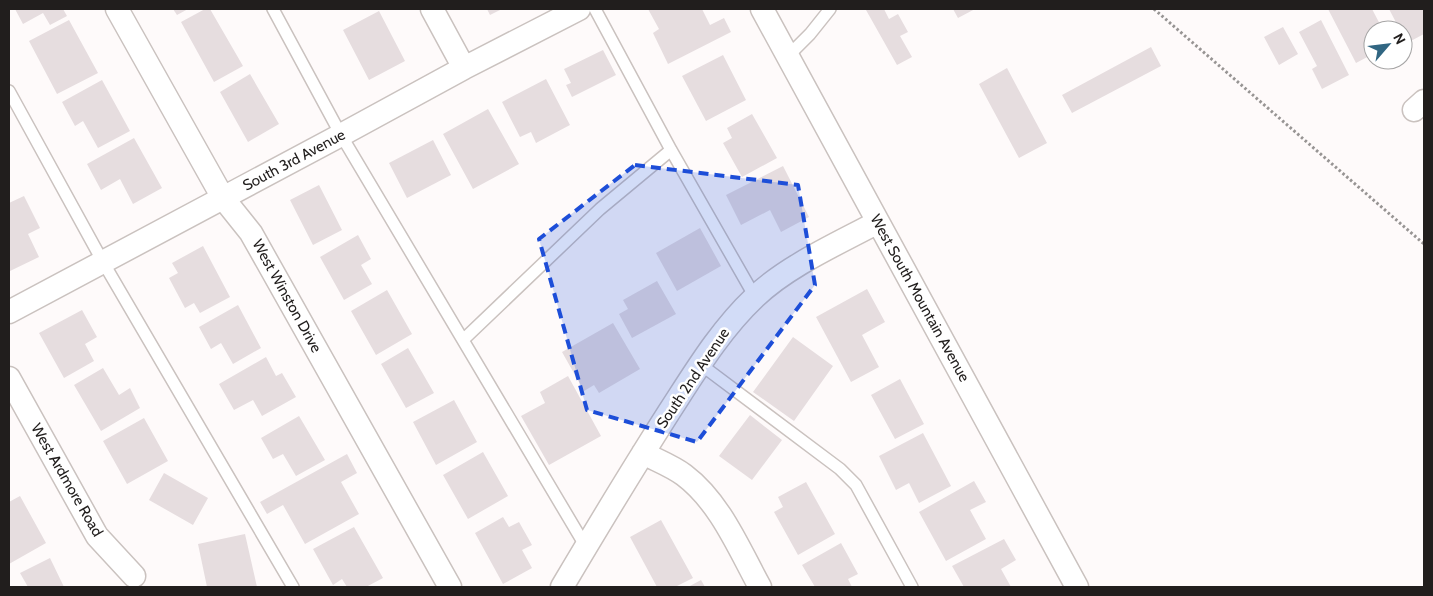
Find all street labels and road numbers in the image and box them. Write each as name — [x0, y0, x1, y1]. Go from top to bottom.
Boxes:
street label: South 3rd Avenue — [240, 125, 349, 195]
street label: West South Mountain Avenue — [866, 211, 974, 385]
street label: West Winston Drive — [248, 236, 326, 356]
street label: South 2nd Avenue — [653, 324, 733, 432]
street label: West Ardmore Road — [27, 420, 107, 540]

